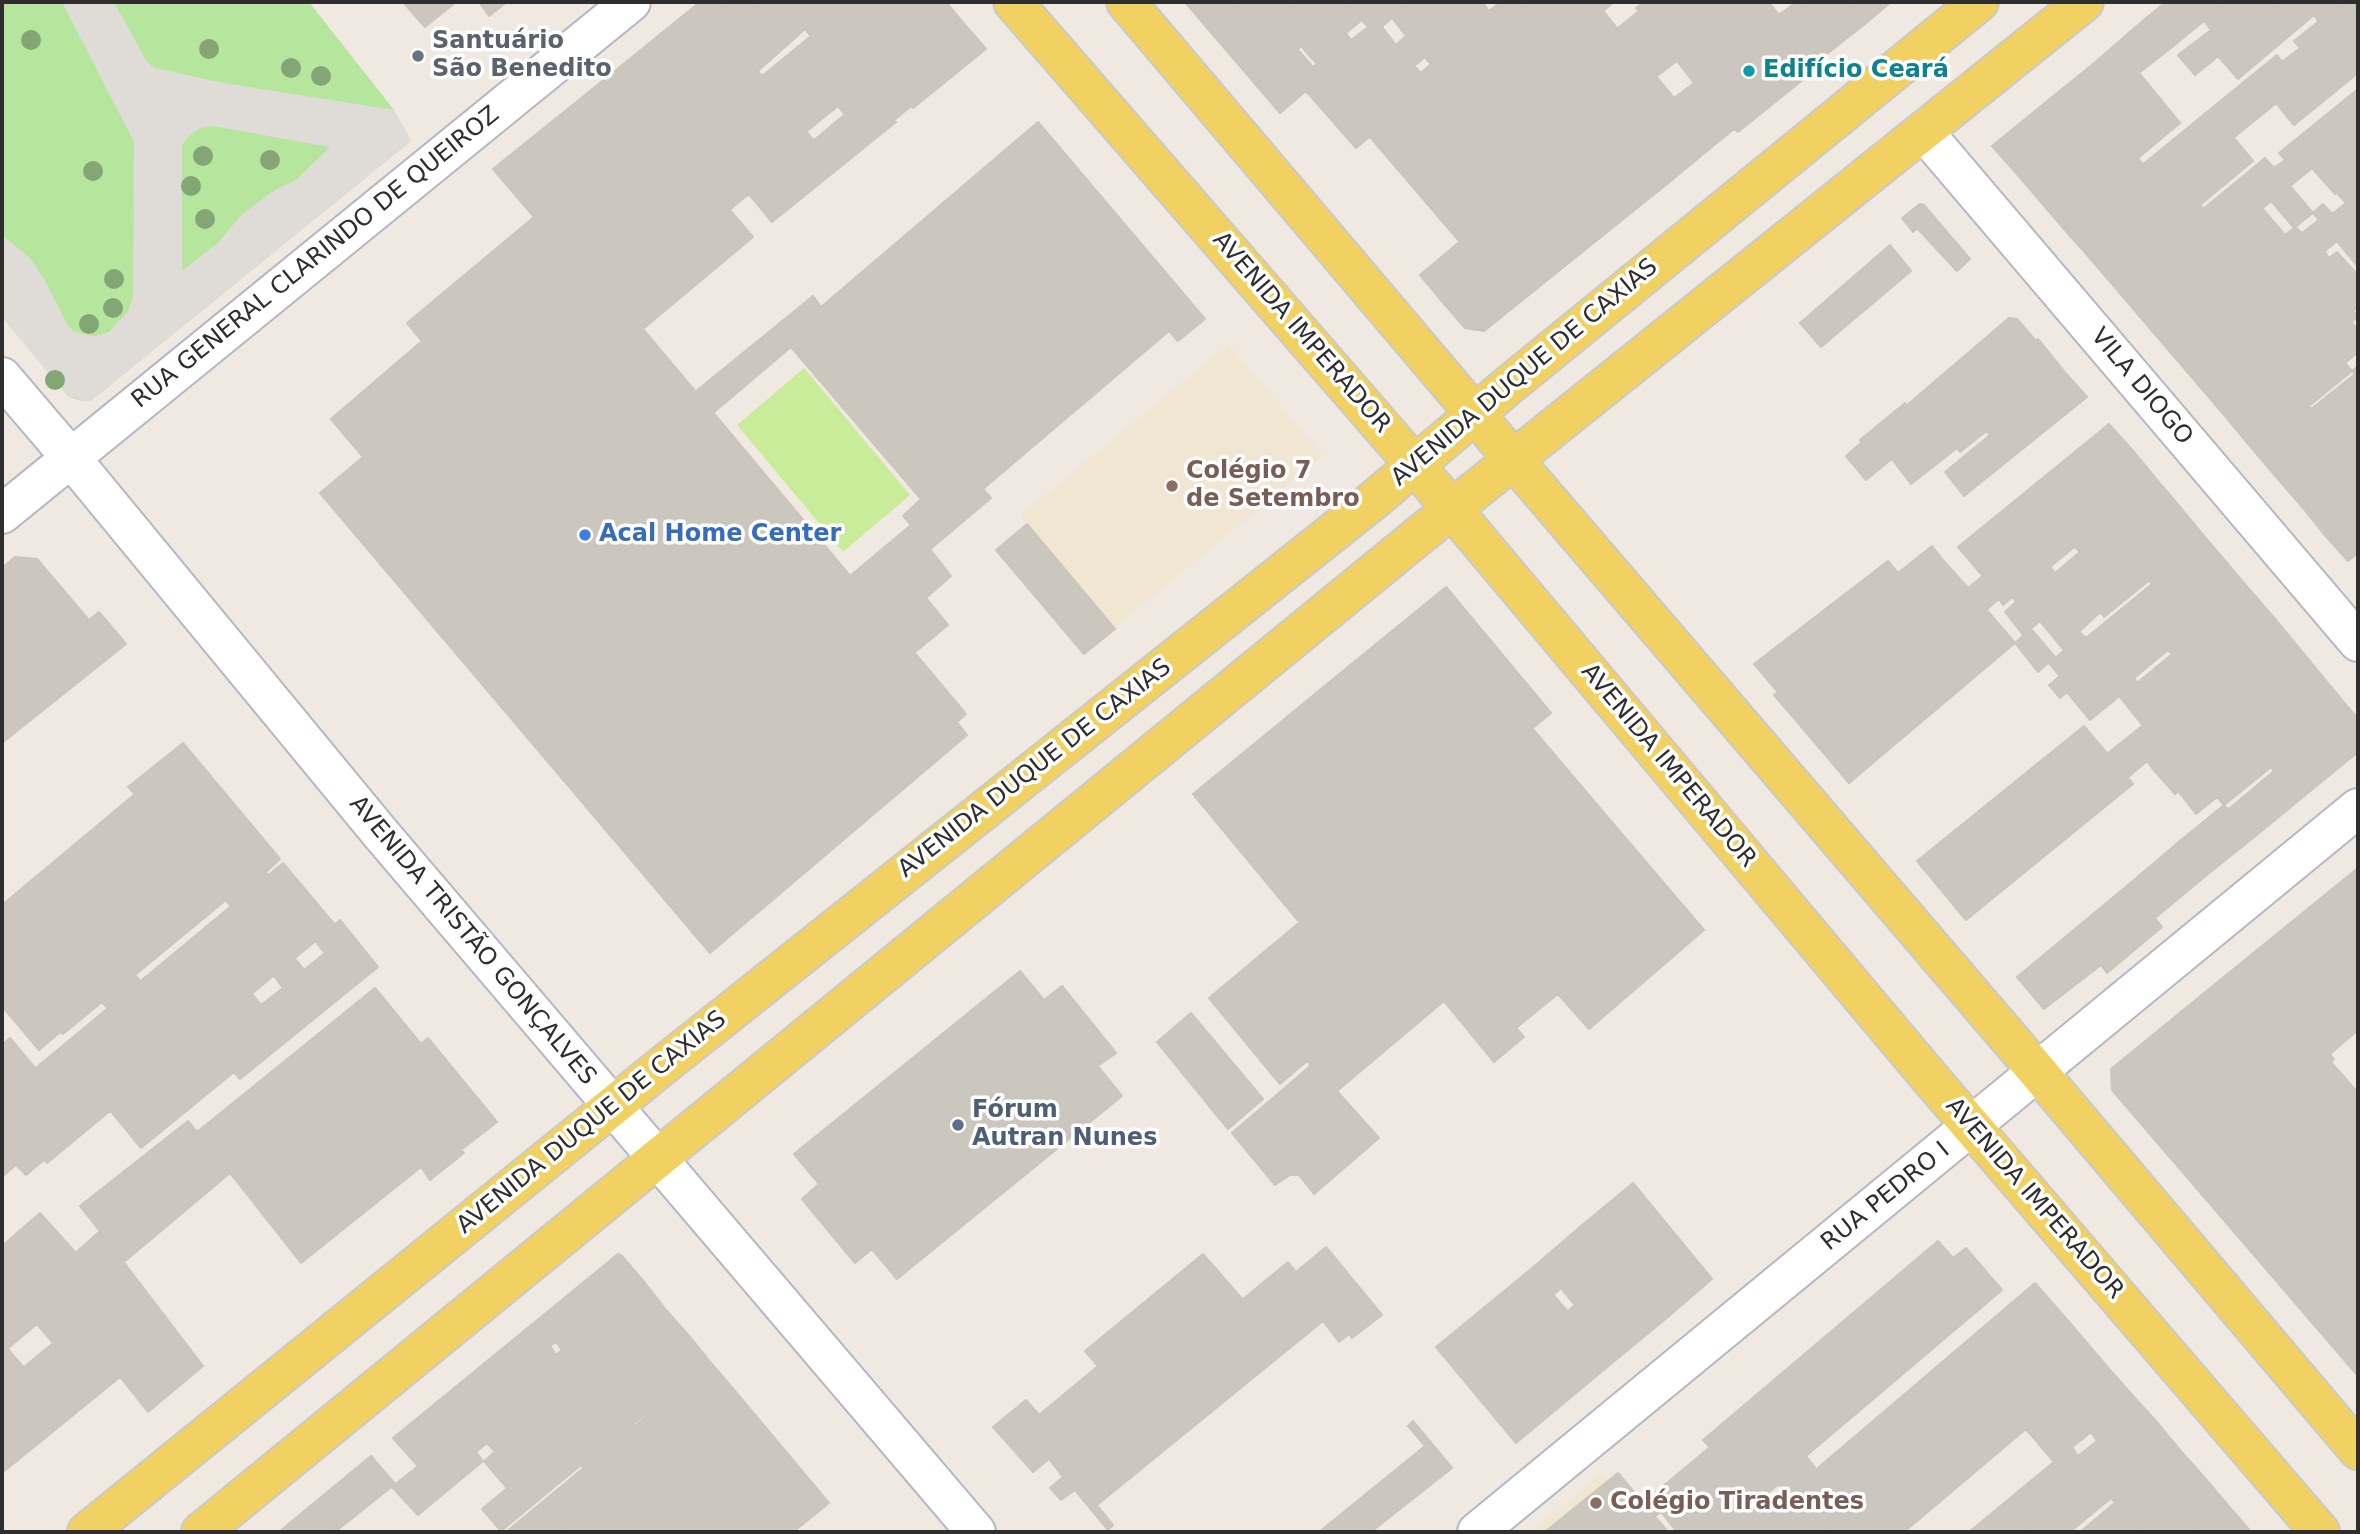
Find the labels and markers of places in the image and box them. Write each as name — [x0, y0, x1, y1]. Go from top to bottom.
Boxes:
place label: Santuário São Benedito — [432, 28, 612, 84]
marker: Santuário São Benedito — [410, 48, 426, 64]
place label: Edifício Ceará — [1763, 57, 1949, 85]
marker: Edifício Ceará — [1741, 63, 1757, 79]
place label: Colégio 7 de Setembro — [1186, 458, 1360, 514]
marker: Colégio 7 de Setembro — [1164, 478, 1180, 494]
place label: Acal Home Center — [599, 521, 841, 549]
marker: Acal Home Center — [577, 527, 593, 543]
place label: Fórum Autran Nunes — [972, 1097, 1157, 1153]
marker: Fórum Autran Nunes — [950, 1117, 966, 1133]
place label: Colégio Tiradentes — [1610, 1489, 1864, 1517]
marker: Colégio Tiradentes — [1588, 1495, 1604, 1511]

